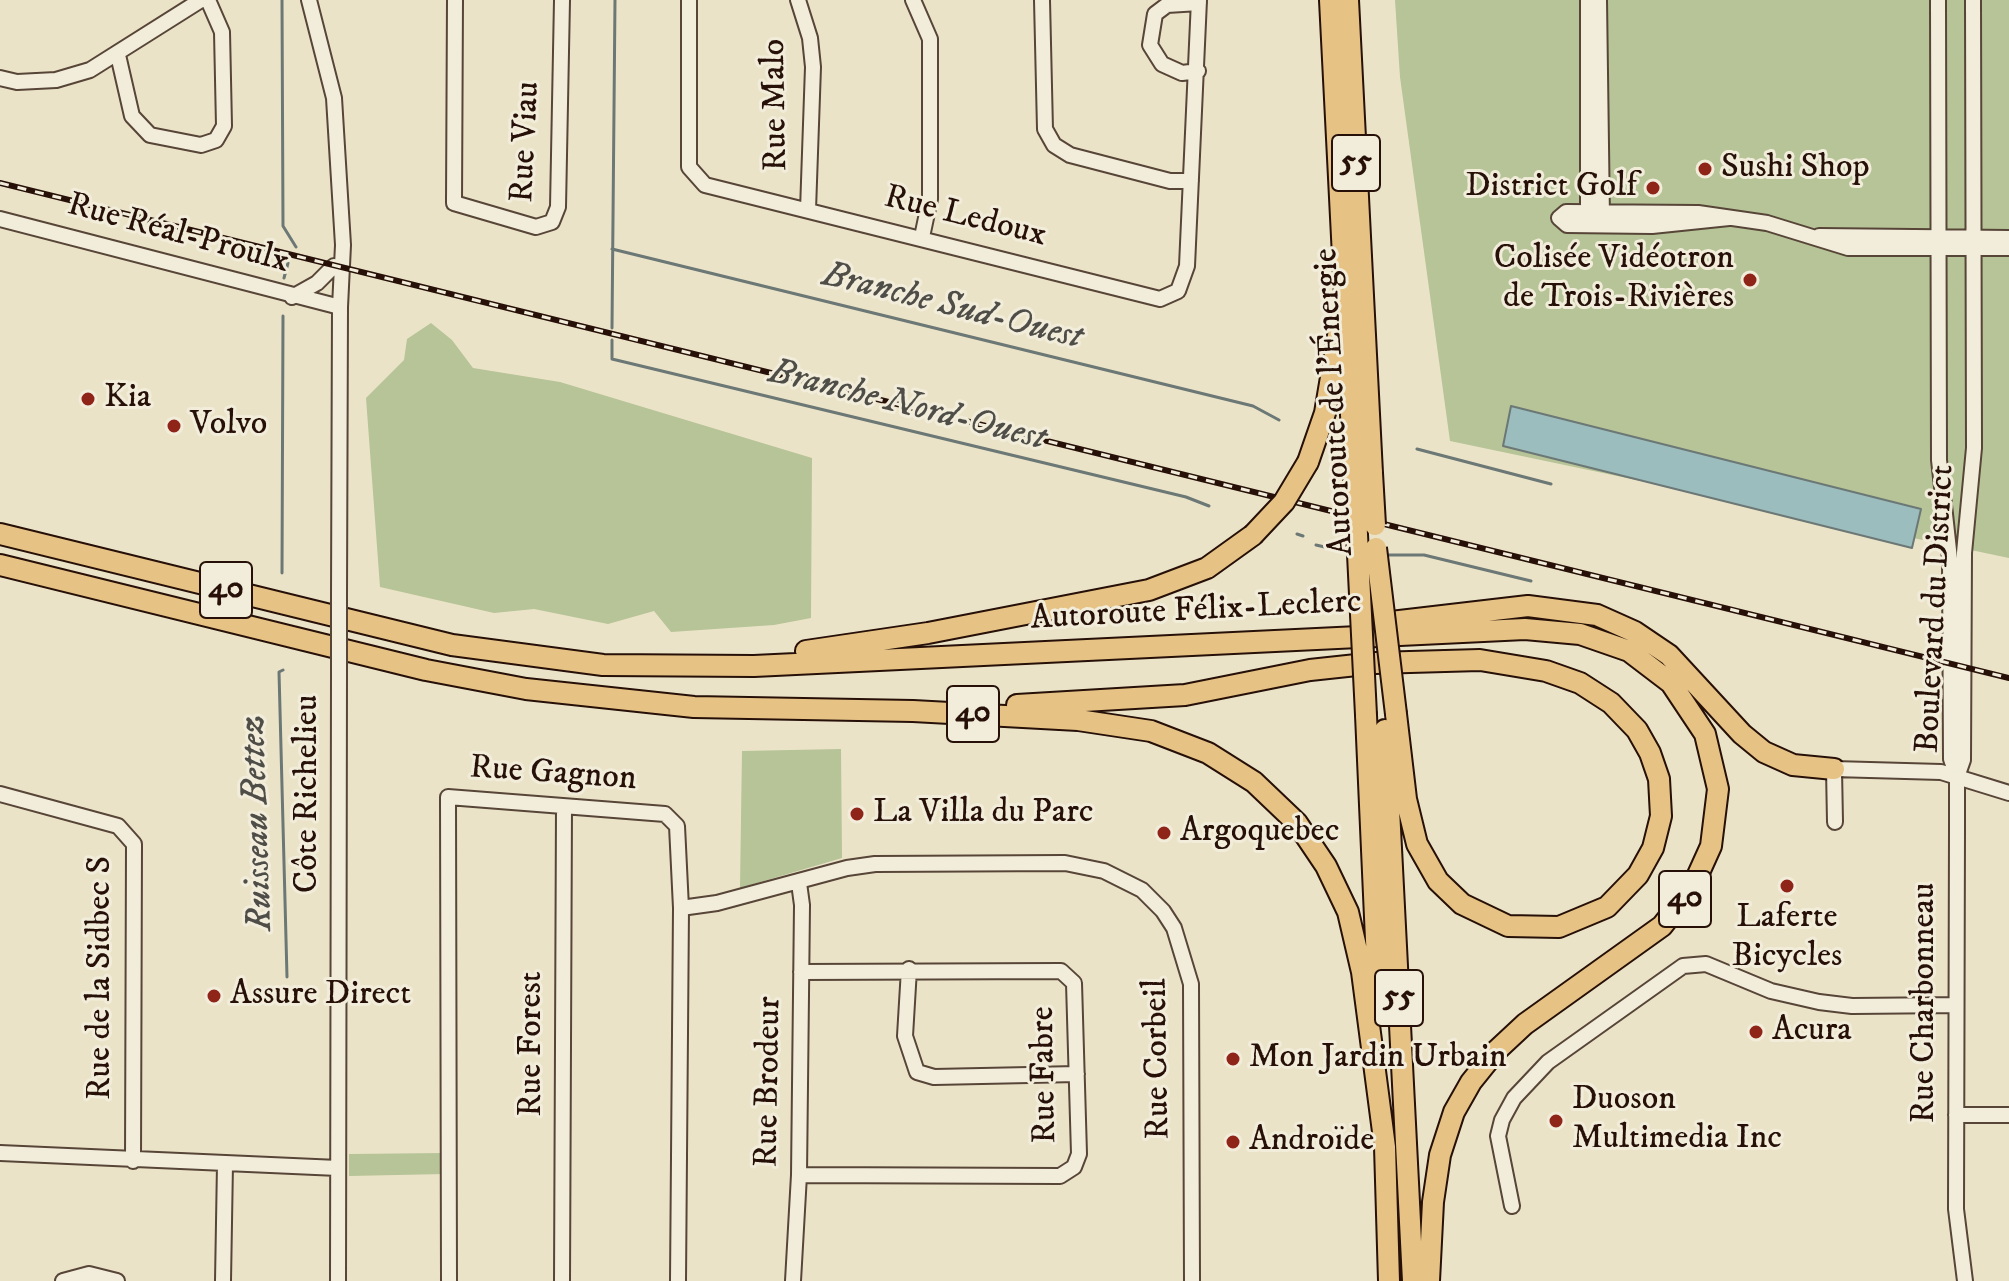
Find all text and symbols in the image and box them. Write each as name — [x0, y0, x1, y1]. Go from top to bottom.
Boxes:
street label: Rue Malo — [755, 38, 799, 172]
street label: Rue Viau — [503, 80, 551, 204]
road number: 55 — [1332, 135, 1380, 191]
place label: Sushi Shop — [1721, 149, 1870, 189]
marker: Sushi Shop — [1696, 160, 1714, 178]
place label: District Golf — [1465, 168, 1637, 208]
street label: Rue Ledoux — [880, 178, 1050, 258]
marker: District Golf — [1644, 179, 1662, 197]
street label: Rue Réal-Proulx — [63, 186, 293, 284]
place label: Colisée Vidéotron de Trois-Rivières — [1494, 240, 1734, 320]
street label: Autoroute de l'Énergie — [1308, 247, 1364, 557]
water label: Branche Sud-Ouest — [818, 255, 1086, 361]
marker: Colisée Vidéotron de Trois-Rivières — [1741, 271, 1759, 289]
water label: Branche Nord-Ouest — [764, 352, 1050, 462]
place label: Kia — [104, 379, 151, 419]
marker: Kia — [79, 390, 97, 408]
place label: Volvo — [190, 406, 267, 446]
marker: Volvo — [165, 417, 183, 435]
street label: Boulevard du District — [1909, 464, 1965, 754]
road number: 40 — [200, 562, 252, 618]
street label: Autoroute Félix-Leclerc — [1029, 583, 1363, 641]
road number: 40 — [947, 686, 999, 742]
street label: Côte Richelieu — [289, 695, 329, 893]
water label: Ruisseau Bettez — [234, 714, 284, 932]
street label: Rue Gagnon — [468, 749, 638, 801]
place label: La Villa du Parc — [873, 794, 1093, 834]
marker: La Villa du Parc — [848, 805, 866, 823]
place label: Argoquebec — [1180, 813, 1339, 853]
marker: Argoquebec — [1155, 824, 1173, 842]
street label: Rue de la Sidbec S — [82, 856, 122, 1100]
road number: 40 — [1659, 871, 1711, 927]
marker: Laferte Bicycles — [1778, 877, 1796, 895]
street label: Rue Charbonneau — [1906, 883, 1946, 1123]
place label: Laferte Bicycles — [1732, 899, 1842, 978]
road number: 55 — [1375, 970, 1423, 1026]
street label: Rue Forest — [513, 971, 553, 1117]
place label: Assure Direct — [230, 976, 411, 1016]
street label: Rue Corbeil — [1137, 978, 1181, 1140]
marker: Assure Direct — [205, 987, 223, 1005]
street label: Rue Brodeur — [748, 996, 792, 1168]
street label: Rue Fabre — [1024, 1006, 1068, 1144]
place label: Acura — [1772, 1012, 1852, 1052]
marker: Acura — [1747, 1023, 1765, 1041]
place label: Mon Jardin Urbain — [1249, 1039, 1507, 1079]
marker: Mon Jardin Urbain — [1224, 1050, 1242, 1068]
place label: Duoson Multimedia Inc — [1572, 1081, 1782, 1160]
marker: Duoson Multimedia Inc — [1547, 1112, 1565, 1130]
place label: Androïde — [1249, 1122, 1374, 1162]
marker: Androïde — [1224, 1133, 1242, 1151]

